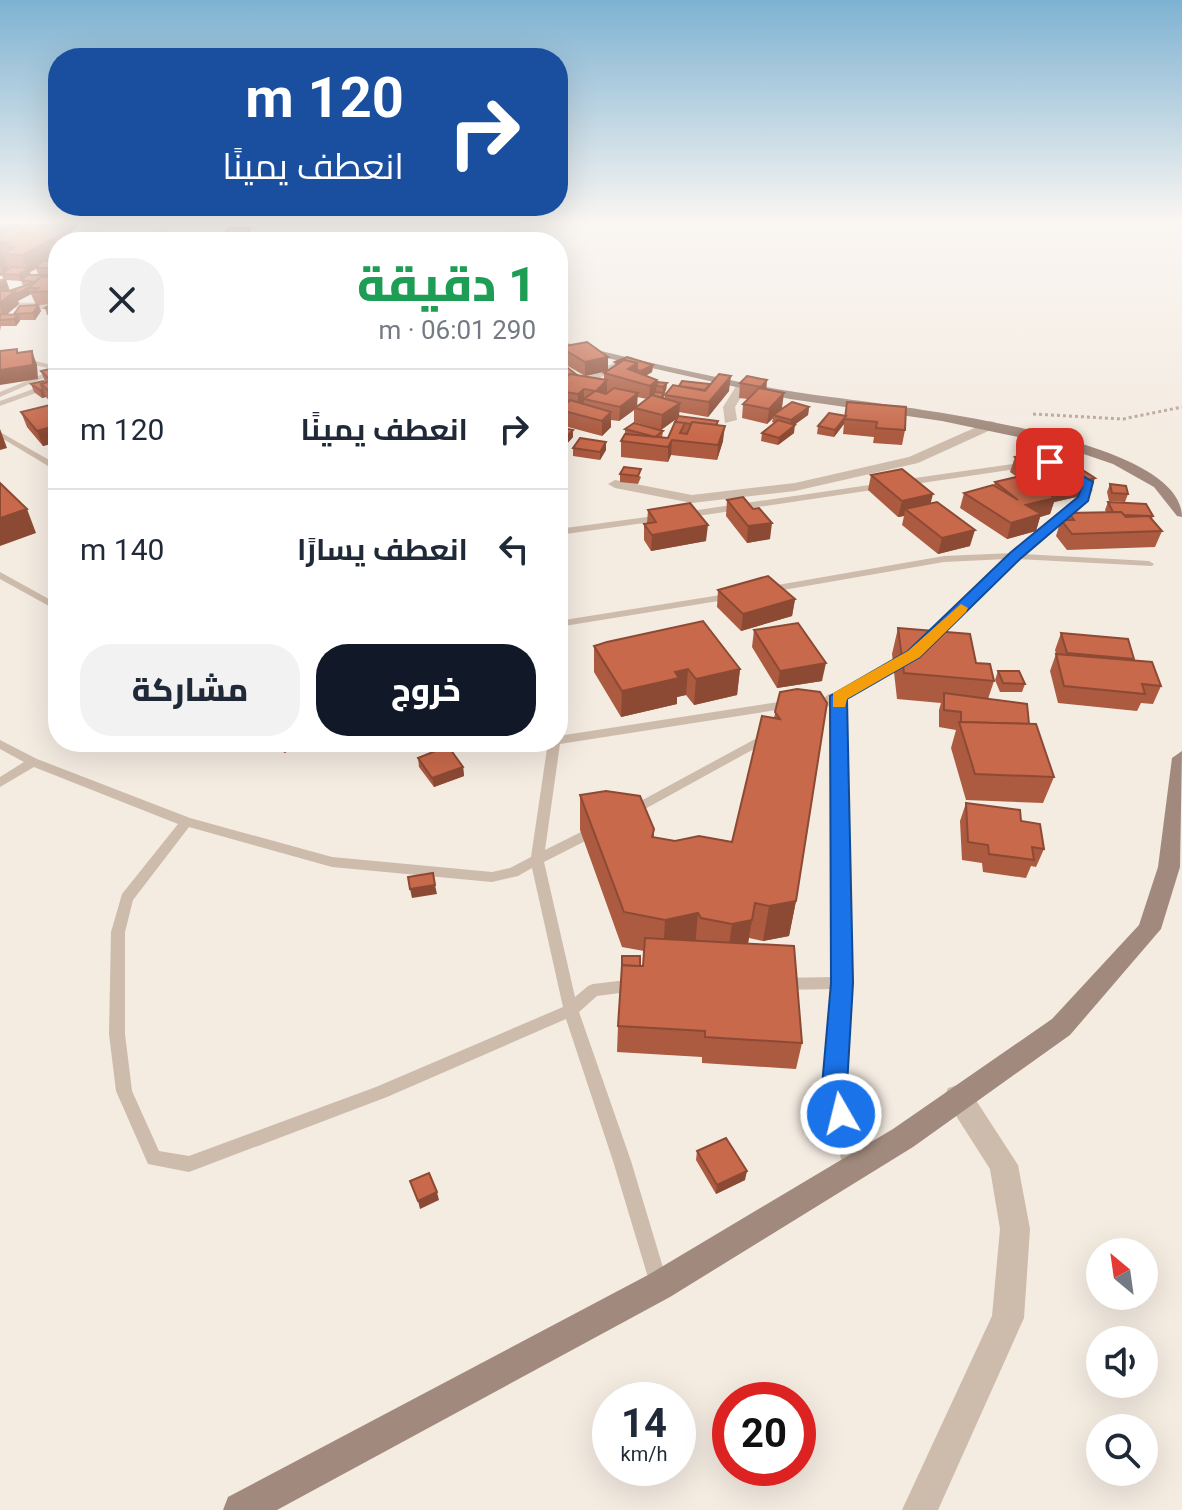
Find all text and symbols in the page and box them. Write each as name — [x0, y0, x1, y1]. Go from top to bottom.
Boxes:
text: 120 m — [245, 65, 404, 131]
icon: right — [432, 80, 536, 184]
text: انعطف يمينًا — [222, 146, 404, 188]
text: 1 دقيقة — [357, 256, 536, 313]
button: close — [80, 258, 164, 342]
text: 290 m · 06:01 — [378, 315, 536, 345]
icon: right — [492, 407, 536, 451]
text: 120 m — [80, 412, 164, 447]
text: انعطف يمينًا — [301, 412, 468, 447]
pin — [1016, 428, 1084, 496]
icon: arrive — [1028, 440, 1072, 484]
icon: left — [492, 527, 536, 571]
text: 140 m — [80, 532, 164, 567]
text: انعطف يسارًا — [297, 532, 468, 567]
button: مشاركة — [80, 644, 300, 736]
button: خروج — [316, 644, 536, 736]
position arrow — [799, 1072, 883, 1156]
north arrow — [1086, 1238, 1158, 1310]
map controls — [1086, 1238, 1158, 1486]
button: sound — [1086, 1326, 1158, 1398]
speed limit sign: 20 — [712, 1382, 816, 1486]
text: 14 — [621, 1400, 667, 1447]
button: search — [1086, 1414, 1158, 1486]
text: km/h — [621, 1442, 667, 1466]

